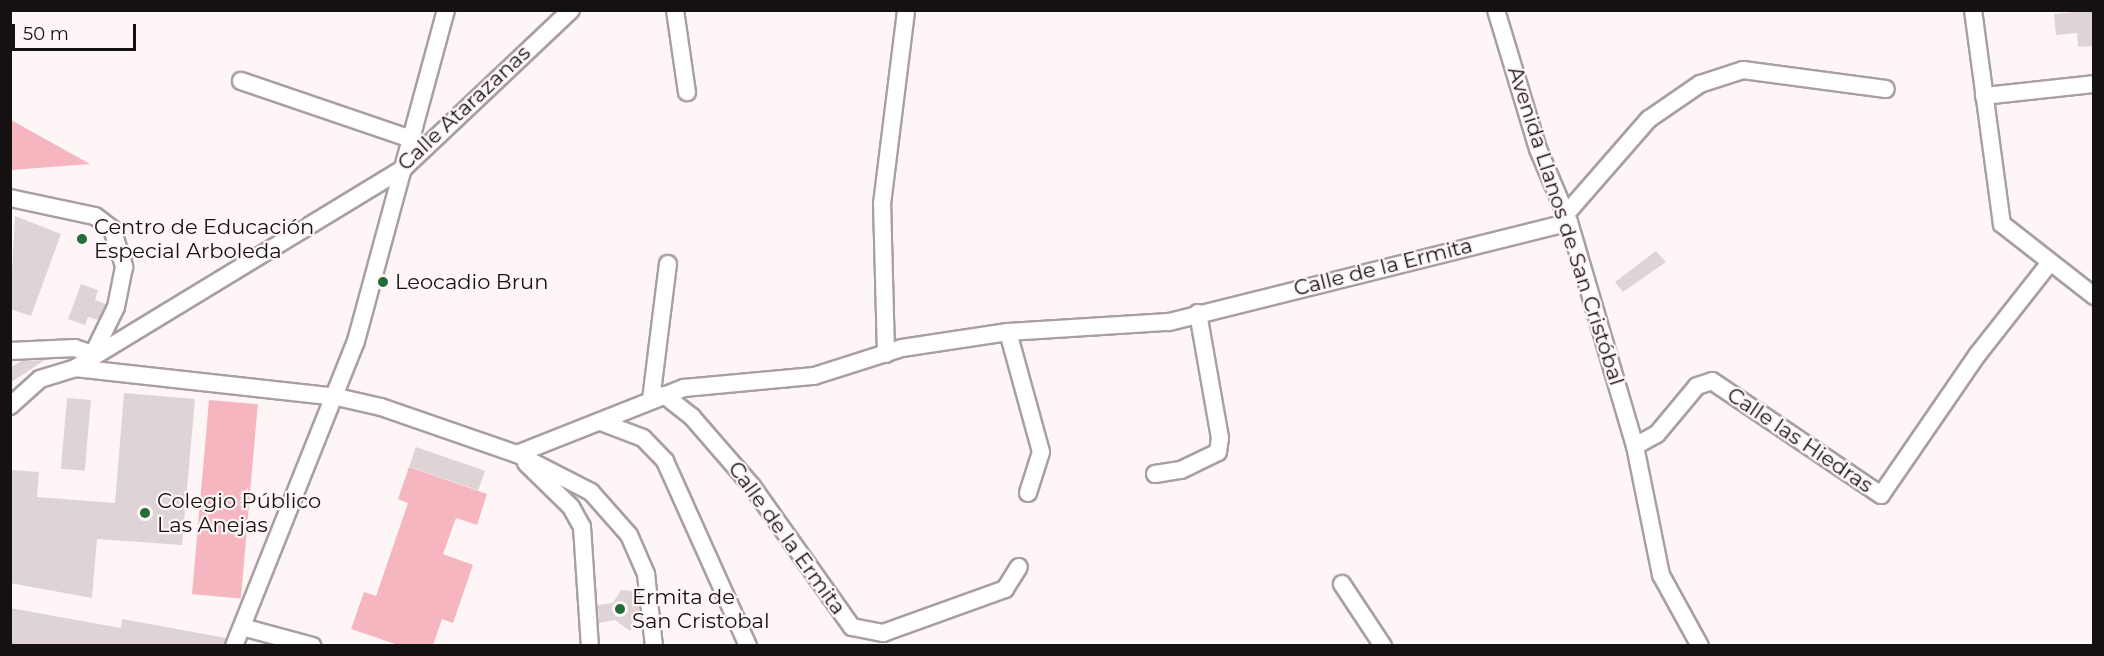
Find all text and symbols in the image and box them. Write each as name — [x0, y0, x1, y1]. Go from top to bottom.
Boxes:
scale bar — [15, 12, 140, 50]
text: 50 m — [23, 23, 69, 45]
street label: Calle Atarazanas — [393, 40, 535, 176]
street label: Avenida Llanos de San Cristóbal — [1502, 63, 1630, 389]
place label: Centro de Educación Especial Arboleda — [94, 214, 314, 264]
marker: Centro de Educación Especial Arboleda — [75, 232, 89, 246]
street label: Calle de la Ermita — [1291, 233, 1475, 301]
place label: Leocadio Brun — [395, 269, 548, 295]
marker: Leocadio Brun — [376, 275, 390, 289]
street label: Calle las Hiedras — [1722, 382, 1878, 498]
street label: Calle de la Ermita — [723, 457, 851, 619]
place label: Colegio Público Las Anejas — [157, 488, 321, 538]
marker: Colegio Público Las Anejas — [138, 506, 152, 520]
place label: Ermita de San Cristobal — [632, 584, 770, 634]
marker: Ermita de San Cristobal — [613, 602, 627, 616]

